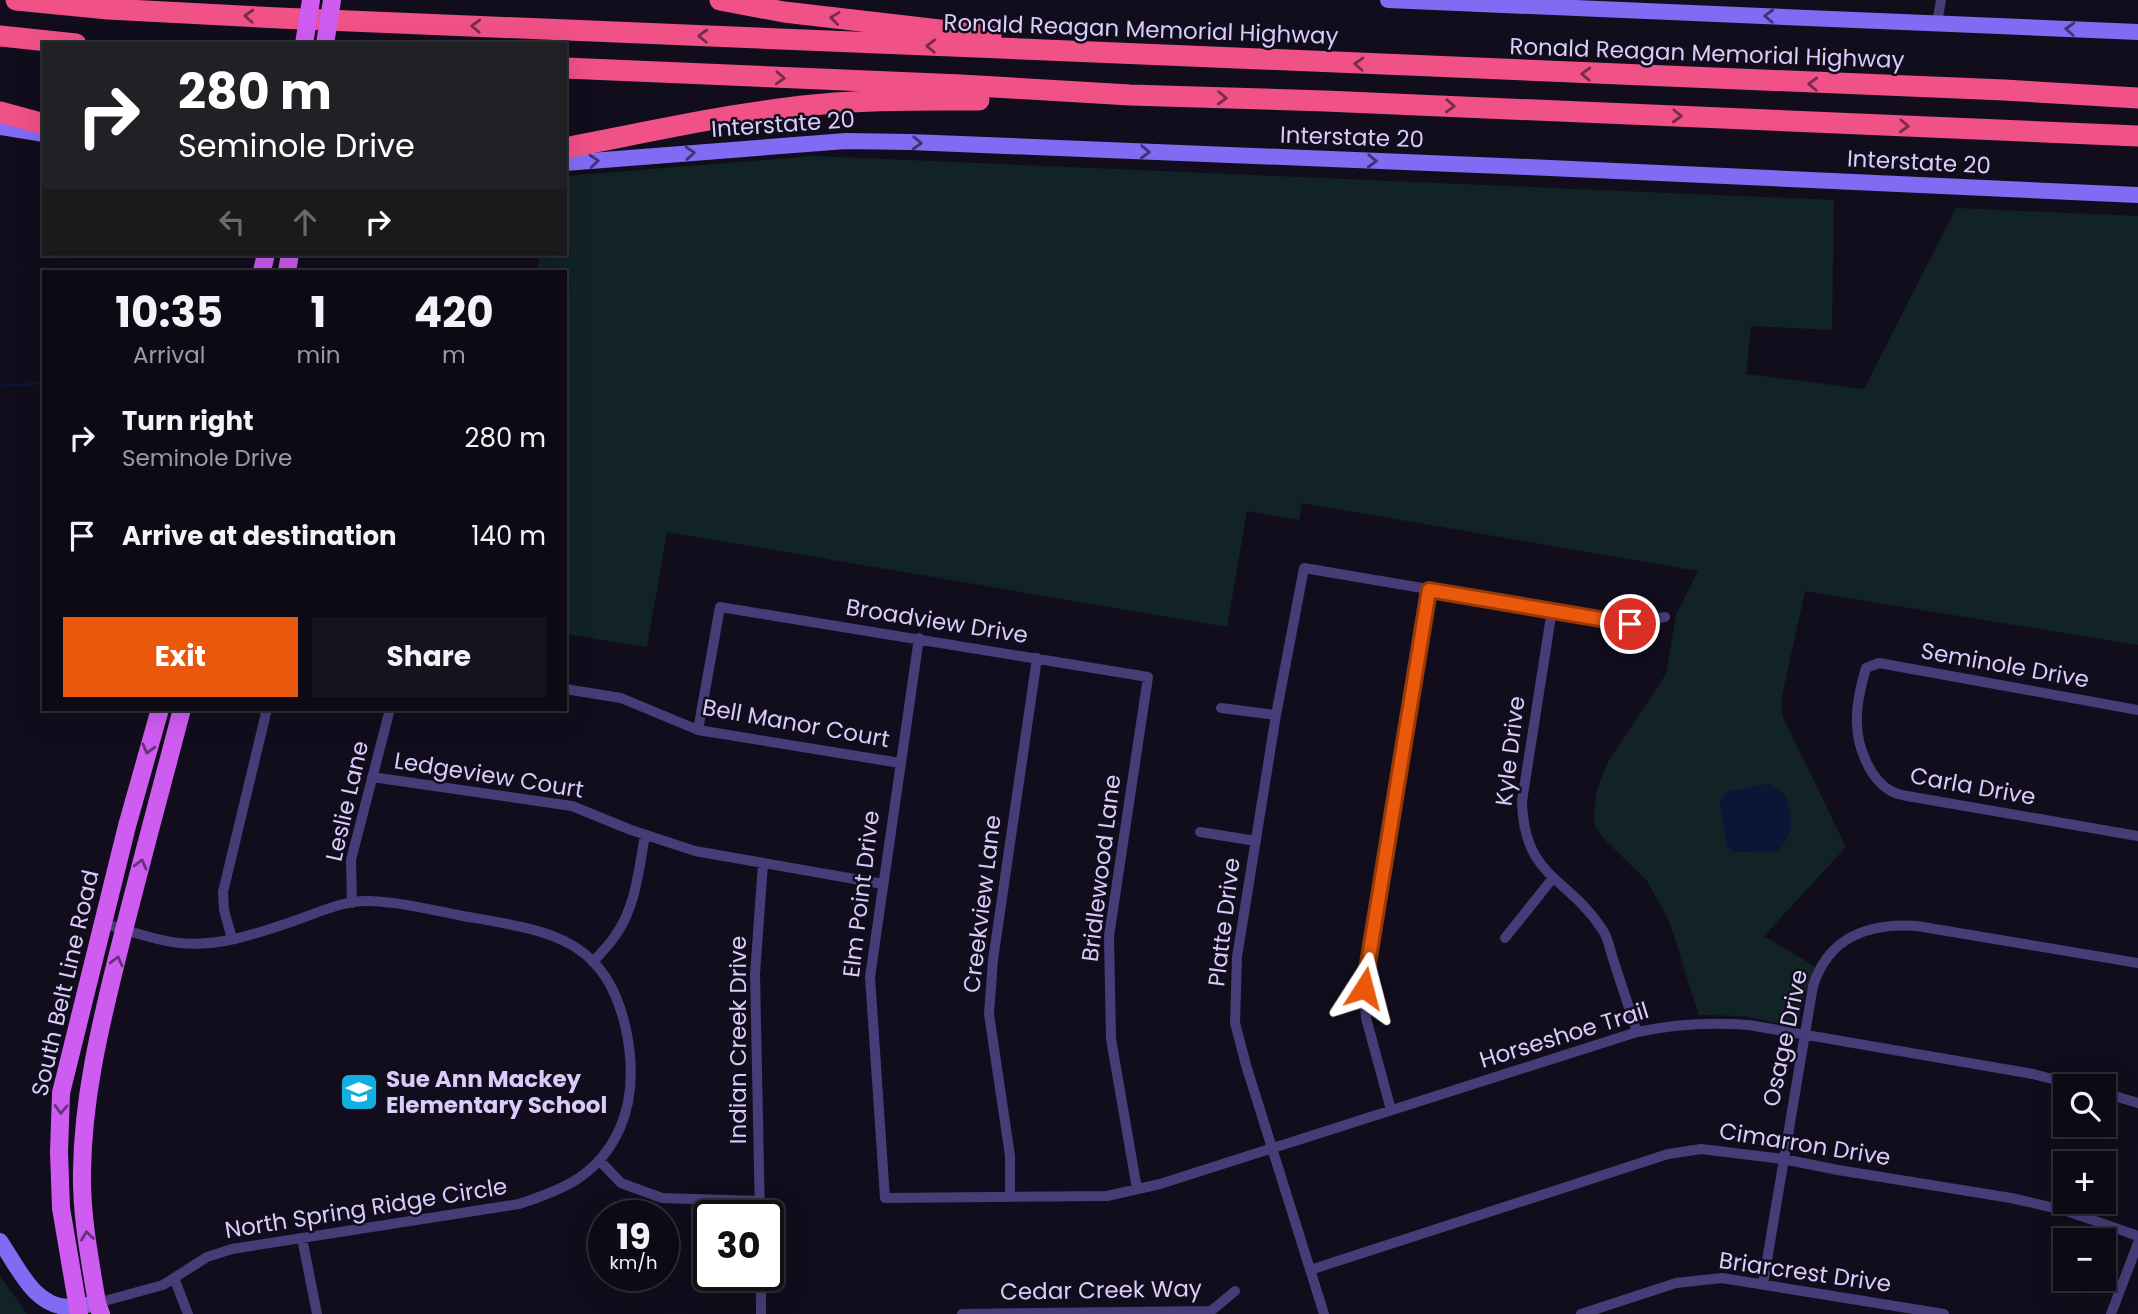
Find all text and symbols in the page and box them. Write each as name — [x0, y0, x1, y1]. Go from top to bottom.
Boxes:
street label: Ronald Reagan Memorial Highway — [943, 6, 1339, 52]
one-way arrow — [243, 9, 254, 24]
one-way arrow — [1763, 9, 1774, 24]
one-way arrow — [829, 10, 840, 25]
one-way arrow — [470, 19, 481, 34]
one-way arrow — [2064, 22, 2075, 37]
one-way arrow — [698, 28, 709, 43]
street label: Ronald Reagan Memorial Highway — [1509, 30, 1905, 76]
one-way arrow — [925, 39, 936, 54]
one-way arrow — [1353, 57, 1364, 72]
text: 280 m — [178, 58, 332, 126]
one-way arrow — [1580, 67, 1591, 82]
icon: right — [63, 70, 154, 161]
one-way arrow — [775, 70, 786, 85]
one-way arrow — [1807, 76, 1818, 91]
one-way arrow — [1218, 90, 1228, 106]
one-way arrow — [1445, 99, 1456, 114]
street label: Interstate 20 — [710, 103, 856, 145]
one-way arrow — [1672, 108, 1683, 123]
street label: Interstate 20 — [1280, 118, 1424, 156]
one-way arrow — [1899, 118, 1910, 133]
text: Seminole Drive — [178, 123, 415, 168]
one-way arrow — [912, 135, 923, 150]
street label: Interstate 20 — [1846, 142, 1992, 182]
one-way arrow — [1139, 144, 1150, 159]
one-way arrow — [685, 146, 696, 161]
one-way arrow — [1367, 153, 1378, 168]
one-way arrow — [589, 154, 600, 169]
icon: left — [213, 203, 251, 241]
icon: ahead — [286, 203, 324, 241]
icon: right — [359, 203, 397, 241]
text: 10:35 — [115, 283, 223, 342]
text: 1 — [311, 283, 326, 342]
text: 420 — [414, 283, 494, 342]
text: Arrival — [133, 339, 205, 371]
text: min — [296, 339, 341, 371]
text: m — [442, 339, 466, 371]
text: Turn right — [122, 403, 254, 439]
icon: right — [63, 419, 101, 457]
text: 280 m — [465, 420, 546, 456]
text: Seminole Drive — [122, 442, 292, 474]
icon: arrive — [63, 517, 101, 555]
text: Arrive at destination — [122, 518, 397, 554]
text: 140 m — [471, 518, 546, 554]
street label: Broadview Drive — [844, 591, 1030, 651]
pin — [1600, 594, 1660, 654]
icon: arrive — [1611, 605, 1649, 643]
button: Exit — [63, 617, 298, 697]
button: Share — [312, 617, 546, 697]
street label: Seminole Drive — [1918, 634, 2092, 696]
street label: Bell Manor Court — [700, 691, 892, 755]
street label: Kyle Drive — [1487, 694, 1533, 808]
street label: Leslie Lane — [318, 738, 376, 864]
one-way arrow — [142, 743, 157, 755]
street label: Ledgeview Court — [392, 744, 586, 806]
street label: Carla Drive — [1908, 759, 2038, 813]
street label: Bridlewood Lane — [1074, 773, 1128, 963]
street label: Elm Point Drive — [835, 809, 887, 979]
street label: Creekview Lane — [955, 813, 1009, 995]
street label: Platte Drive — [1200, 856, 1248, 988]
one-way arrow — [133, 858, 148, 870]
street label: South Belt Line Road — [23, 867, 107, 1099]
street label: Indian Creek Drive — [722, 936, 754, 1144]
position arrow — [1327, 951, 1401, 1025]
one-way arrow — [108, 955, 123, 967]
street label: Osage Drive — [1755, 967, 1815, 1109]
street label: Horseshoe Trail — [1476, 994, 1652, 1076]
place label: Sue Ann Mackey Elementary School — [386, 1063, 607, 1121]
school or university icon: Sue Ann Mackey Elementary School — [338, 1071, 380, 1113]
map controls — [2053, 1074, 2116, 1291]
button: search — [2053, 1074, 2116, 1137]
one-way arrow — [53, 1104, 68, 1115]
street label: Cimarron Drive — [1717, 1115, 1893, 1173]
button: + — [2053, 1151, 2116, 1214]
street label: North Spring Ridge Circle — [223, 1170, 509, 1246]
speed limit sign: 30 — [693, 1200, 784, 1291]
text: 19 — [616, 1212, 651, 1261]
button: − — [2053, 1228, 2116, 1291]
one-way arrow — [79, 1230, 94, 1242]
street label: Briarcrest Drive — [1717, 1244, 1893, 1300]
text: km/h — [610, 1250, 657, 1275]
street label: Cedar Creek Way — [1000, 1272, 1202, 1308]

